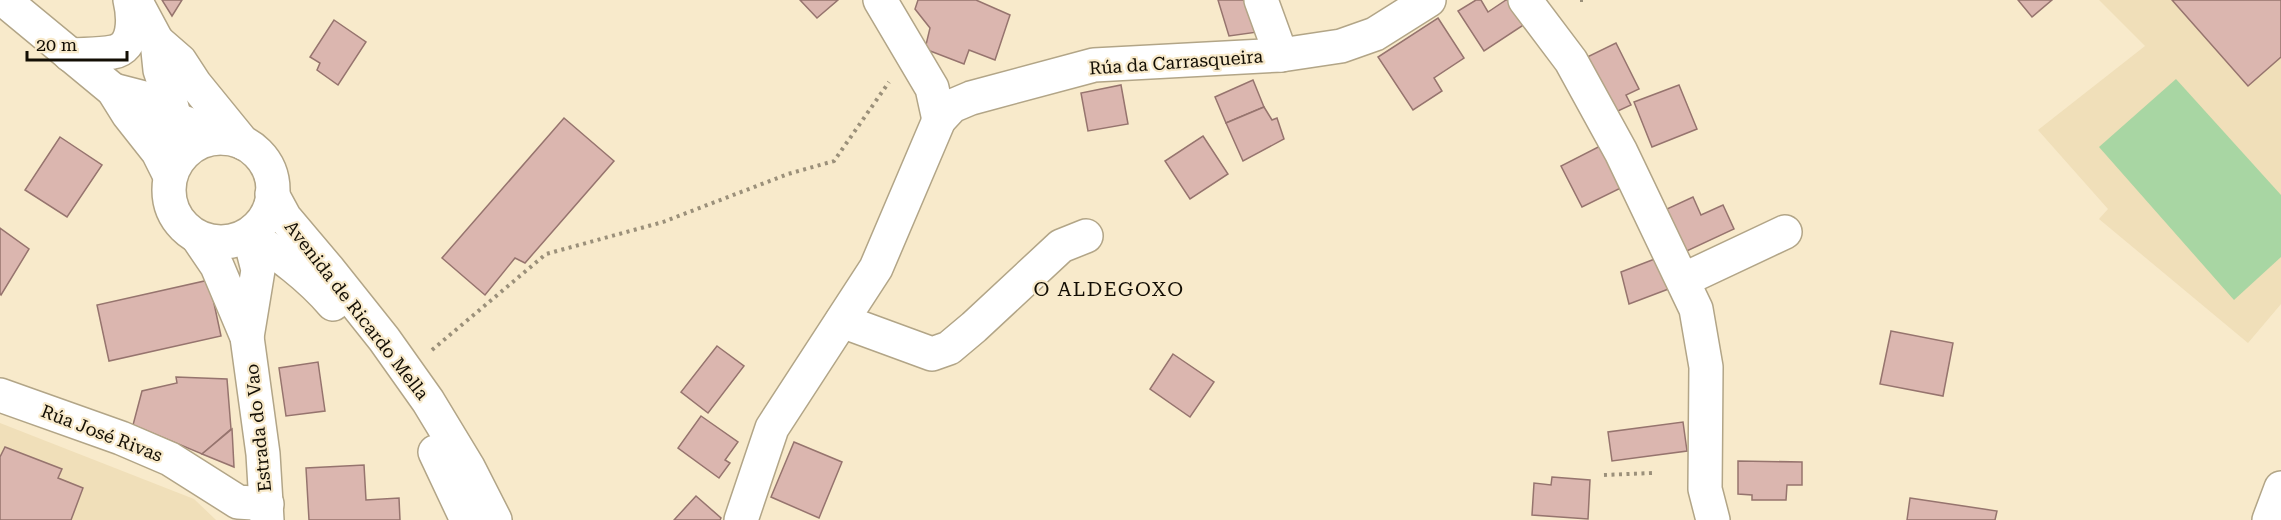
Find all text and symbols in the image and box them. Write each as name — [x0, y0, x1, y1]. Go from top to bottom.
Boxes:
scale bar — [27, 24, 128, 62]
text: 20 m — [36, 34, 77, 55]
street label: Rúa da Carrasqueira — [1088, 45, 1264, 79]
street label: Avenida de Ricardo Mella — [281, 216, 433, 404]
district label: O ALDEGOXO — [1033, 277, 1185, 301]
street label: Estrada do Vao — [241, 363, 275, 493]
street label: Rúa José Rivas — [38, 400, 166, 466]

